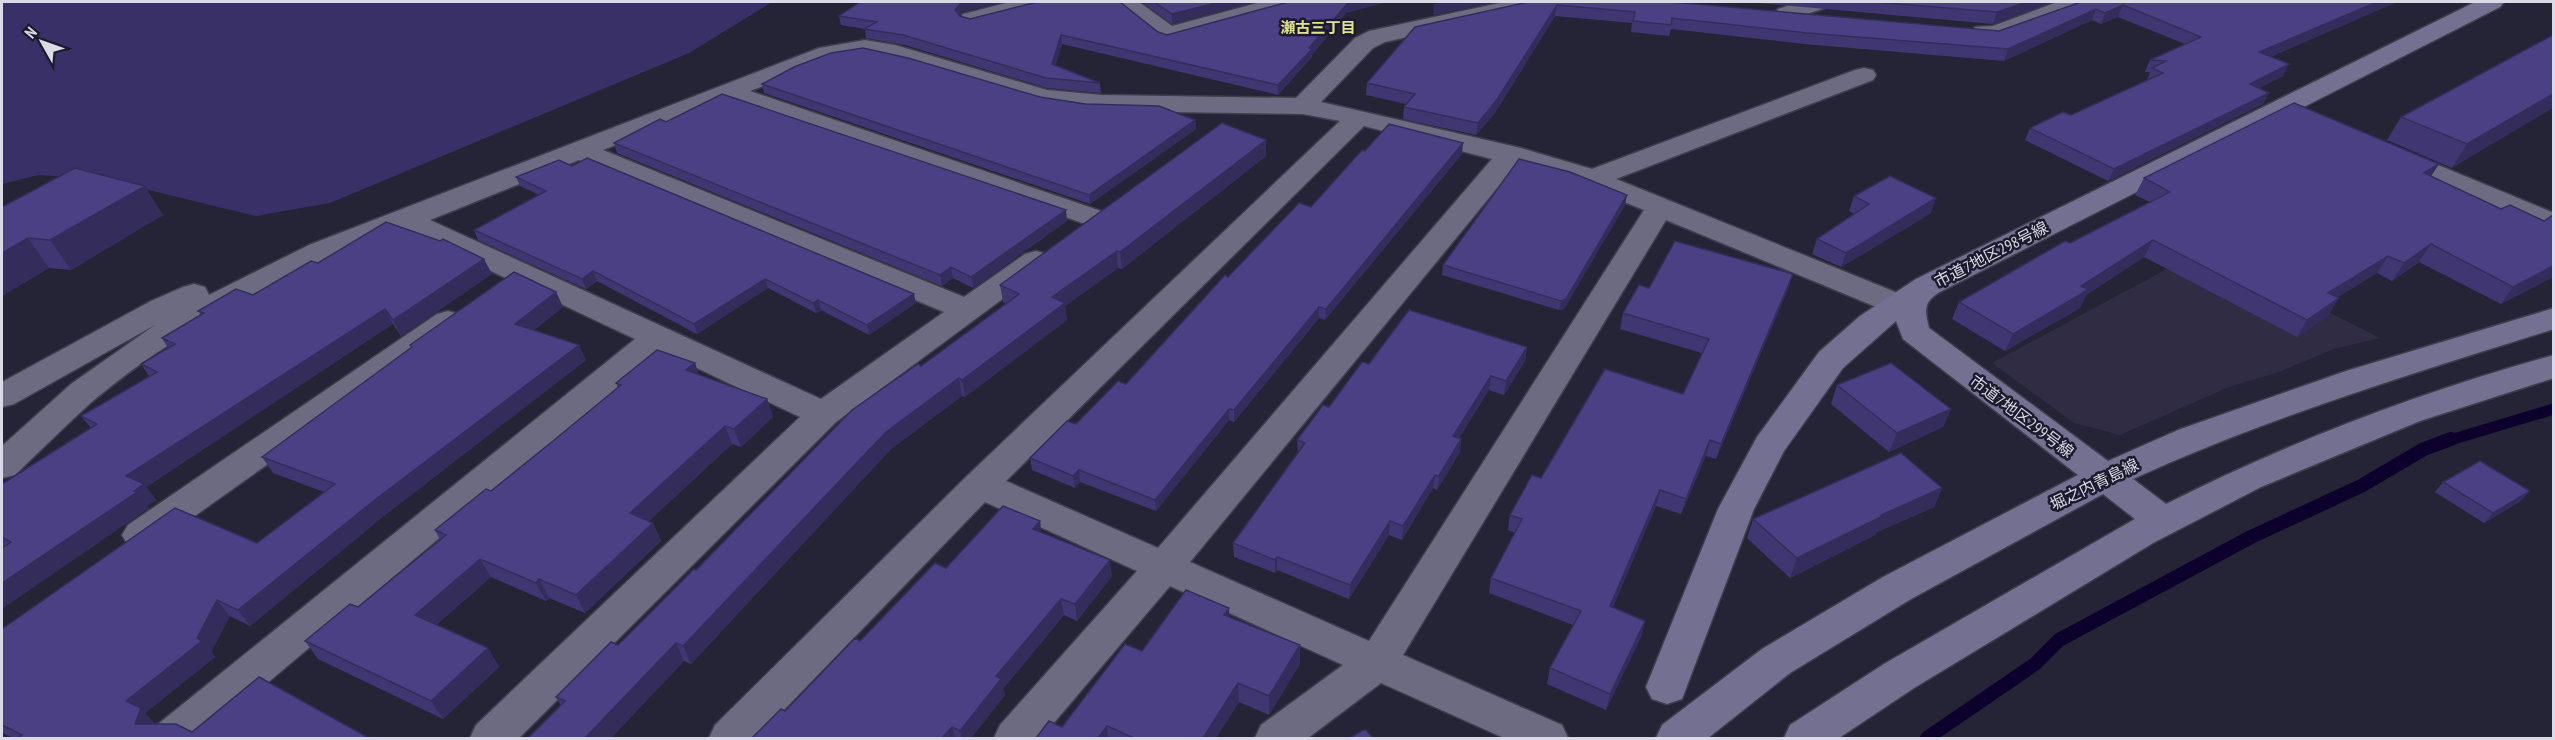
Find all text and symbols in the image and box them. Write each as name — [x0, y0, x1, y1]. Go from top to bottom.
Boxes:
north arrow — [12, 12, 72, 72]
district label: 瀬古三丁目 — [1280, 18, 1356, 37]
text: N — [20, 23, 41, 42]
street label: 市道7地区298号線 — [1931, 217, 2051, 291]
street label: 市道7地区299号線 — [1966, 370, 2078, 462]
street label: 堀之内青島線 — [2046, 454, 2142, 514]

